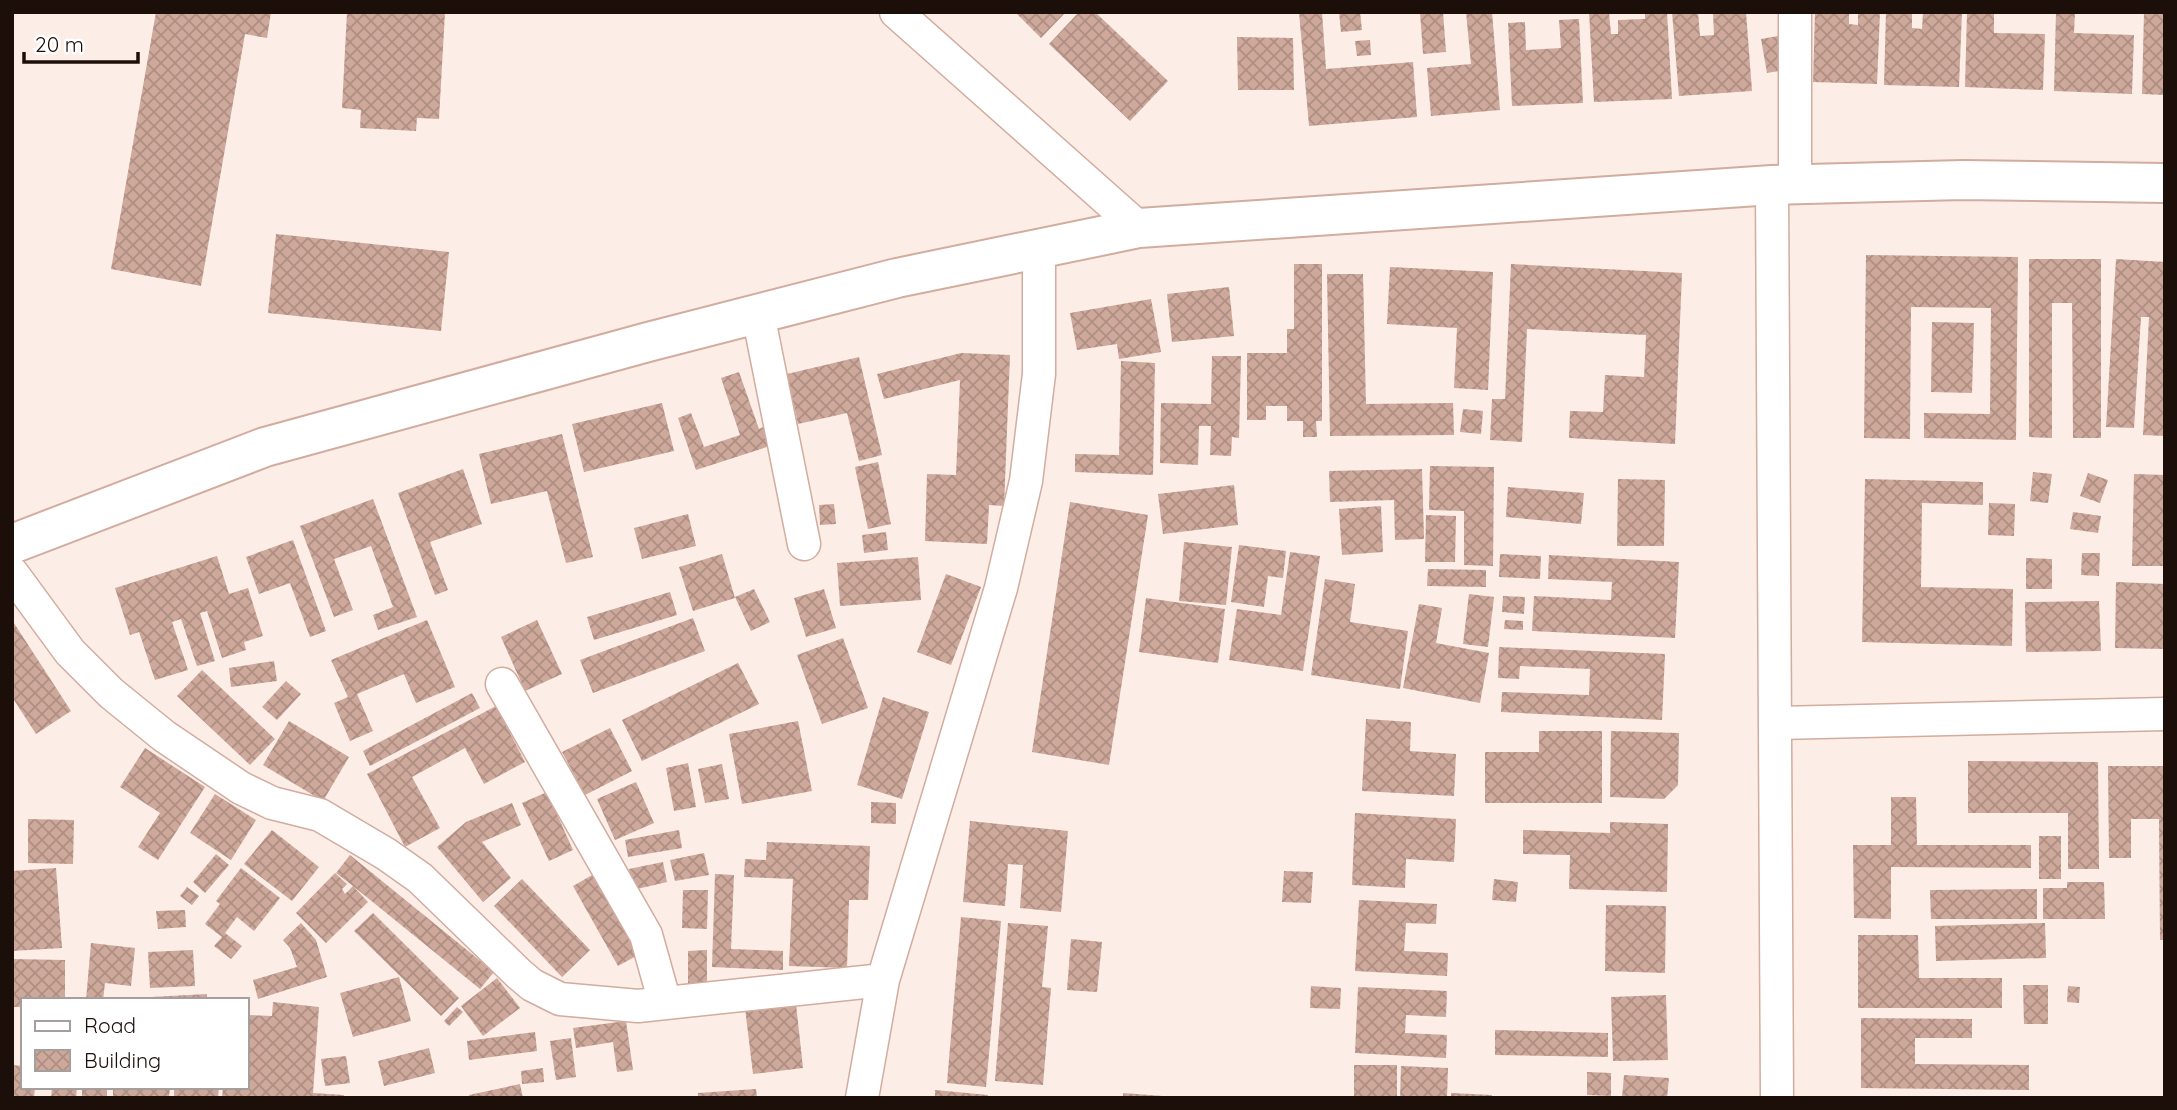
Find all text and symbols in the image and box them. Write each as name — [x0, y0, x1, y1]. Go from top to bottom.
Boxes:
scale bar — [24, 21, 138, 65]
text: 20 m — [35, 31, 84, 57]
legend — [21, 998, 248, 1089]
text: Road — [84, 1012, 136, 1038]
text: Building — [84, 1047, 161, 1073]

